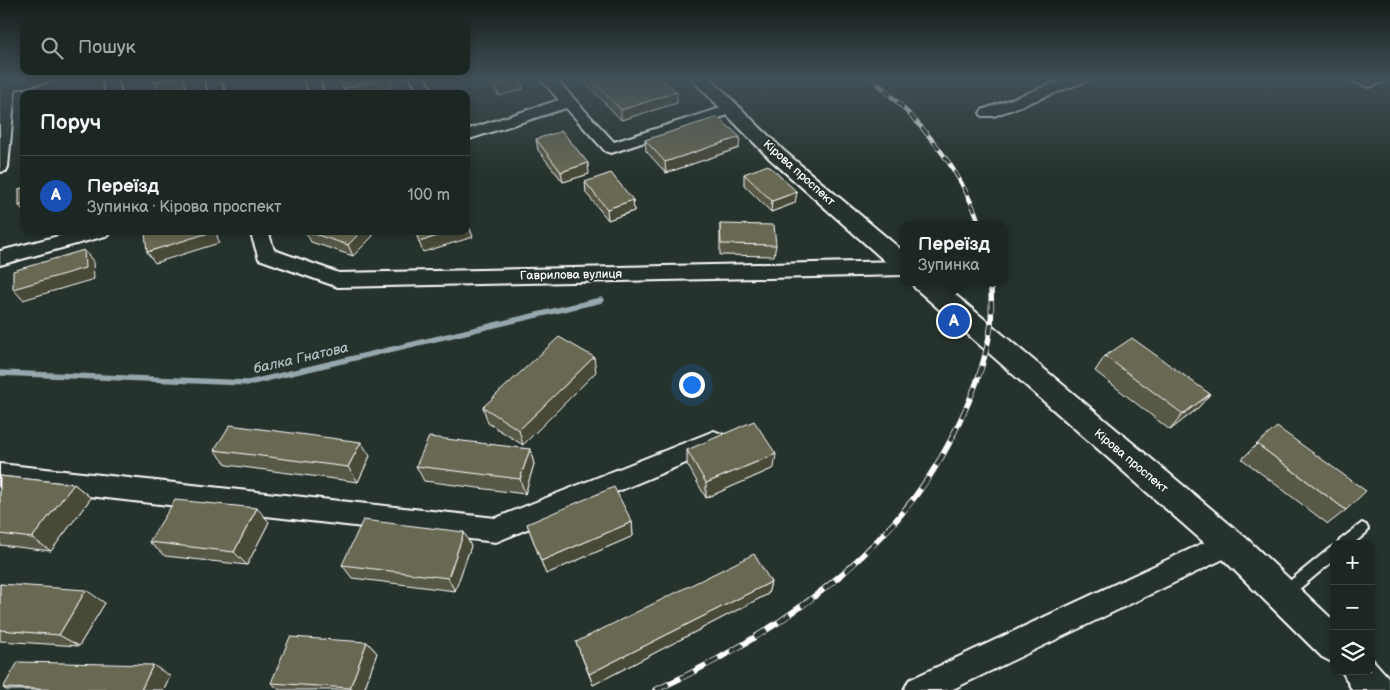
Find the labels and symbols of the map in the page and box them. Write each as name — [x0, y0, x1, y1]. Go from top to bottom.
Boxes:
street label: Кірова проспект — [760, 137, 838, 210]
street label: Гаврилова вулиця — [520, 267, 623, 283]
pin: A — [938, 302, 970, 340]
water label: балка Гнатова — [252, 339, 350, 377]
your location — [679, 372, 705, 398]
street label: Кірова проспект — [1091, 426, 1171, 497]

